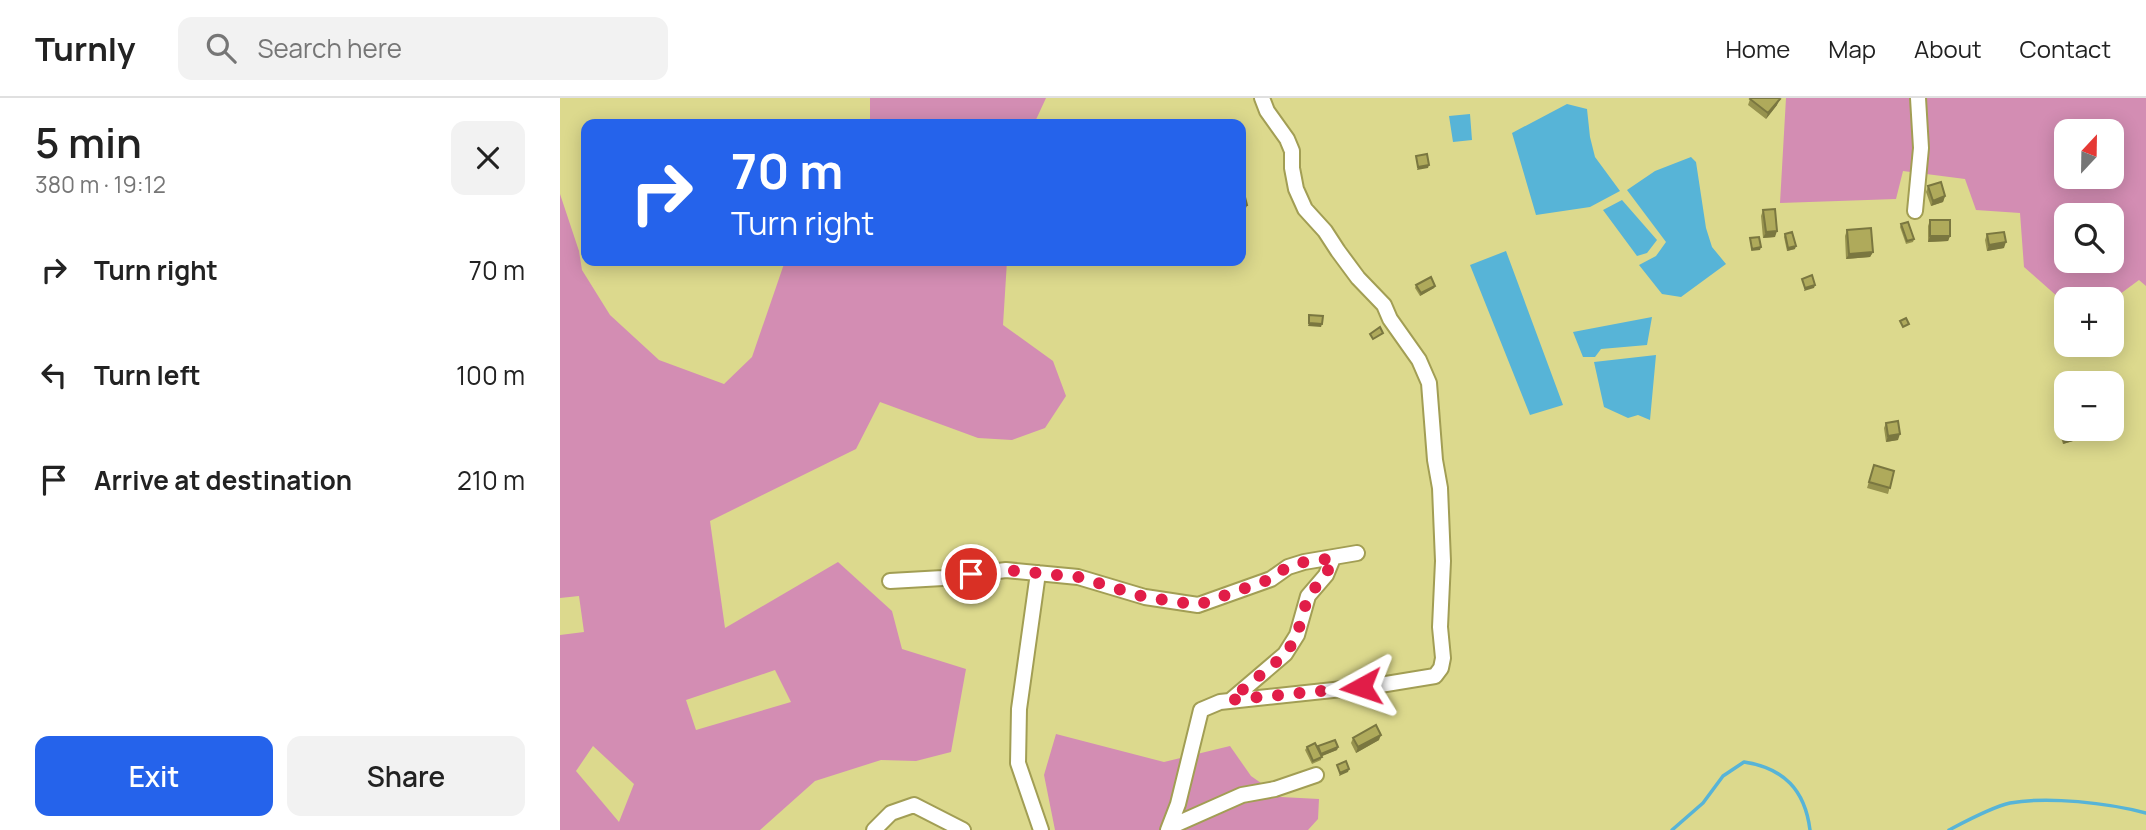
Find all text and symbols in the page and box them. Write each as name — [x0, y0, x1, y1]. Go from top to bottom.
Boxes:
search box — [178, 17, 668, 80]
text: Turnly — [35, 26, 136, 71]
icon: search — [202, 29, 240, 67]
text: Search here — [258, 30, 402, 66]
text: Home — [1725, 32, 1790, 65]
text: Map — [1828, 32, 1876, 65]
text: About — [1914, 32, 1982, 65]
text: Contact — [2020, 32, 2111, 65]
text: 5 min — [35, 113, 142, 171]
north arrow — [2054, 119, 2124, 189]
map controls — [2054, 119, 2124, 441]
button: close — [451, 121, 525, 195]
text: 70 m — [731, 137, 843, 204]
icon: right — [616, 147, 707, 238]
text: 380 m · 19:12 — [35, 168, 166, 200]
text: Turn right — [731, 201, 874, 245]
button: search — [2054, 203, 2124, 273]
icon: right — [35, 251, 73, 289]
text: Turn right — [94, 252, 218, 288]
text: 70 m — [469, 252, 525, 288]
button: + — [2054, 287, 2124, 357]
icon: left — [35, 356, 73, 394]
text: Turn left — [94, 357, 201, 393]
text: 100 m — [456, 357, 525, 393]
button: − — [2054, 371, 2124, 441]
icon: arrive — [35, 461, 73, 499]
text: Arrive at destination — [94, 462, 352, 498]
text: 210 m — [457, 462, 525, 498]
pin — [941, 544, 1001, 604]
icon: arrive — [952, 555, 990, 593]
position arrow — [1324, 650, 1398, 724]
button: Exit — [35, 736, 273, 816]
button: Share — [287, 736, 525, 816]

